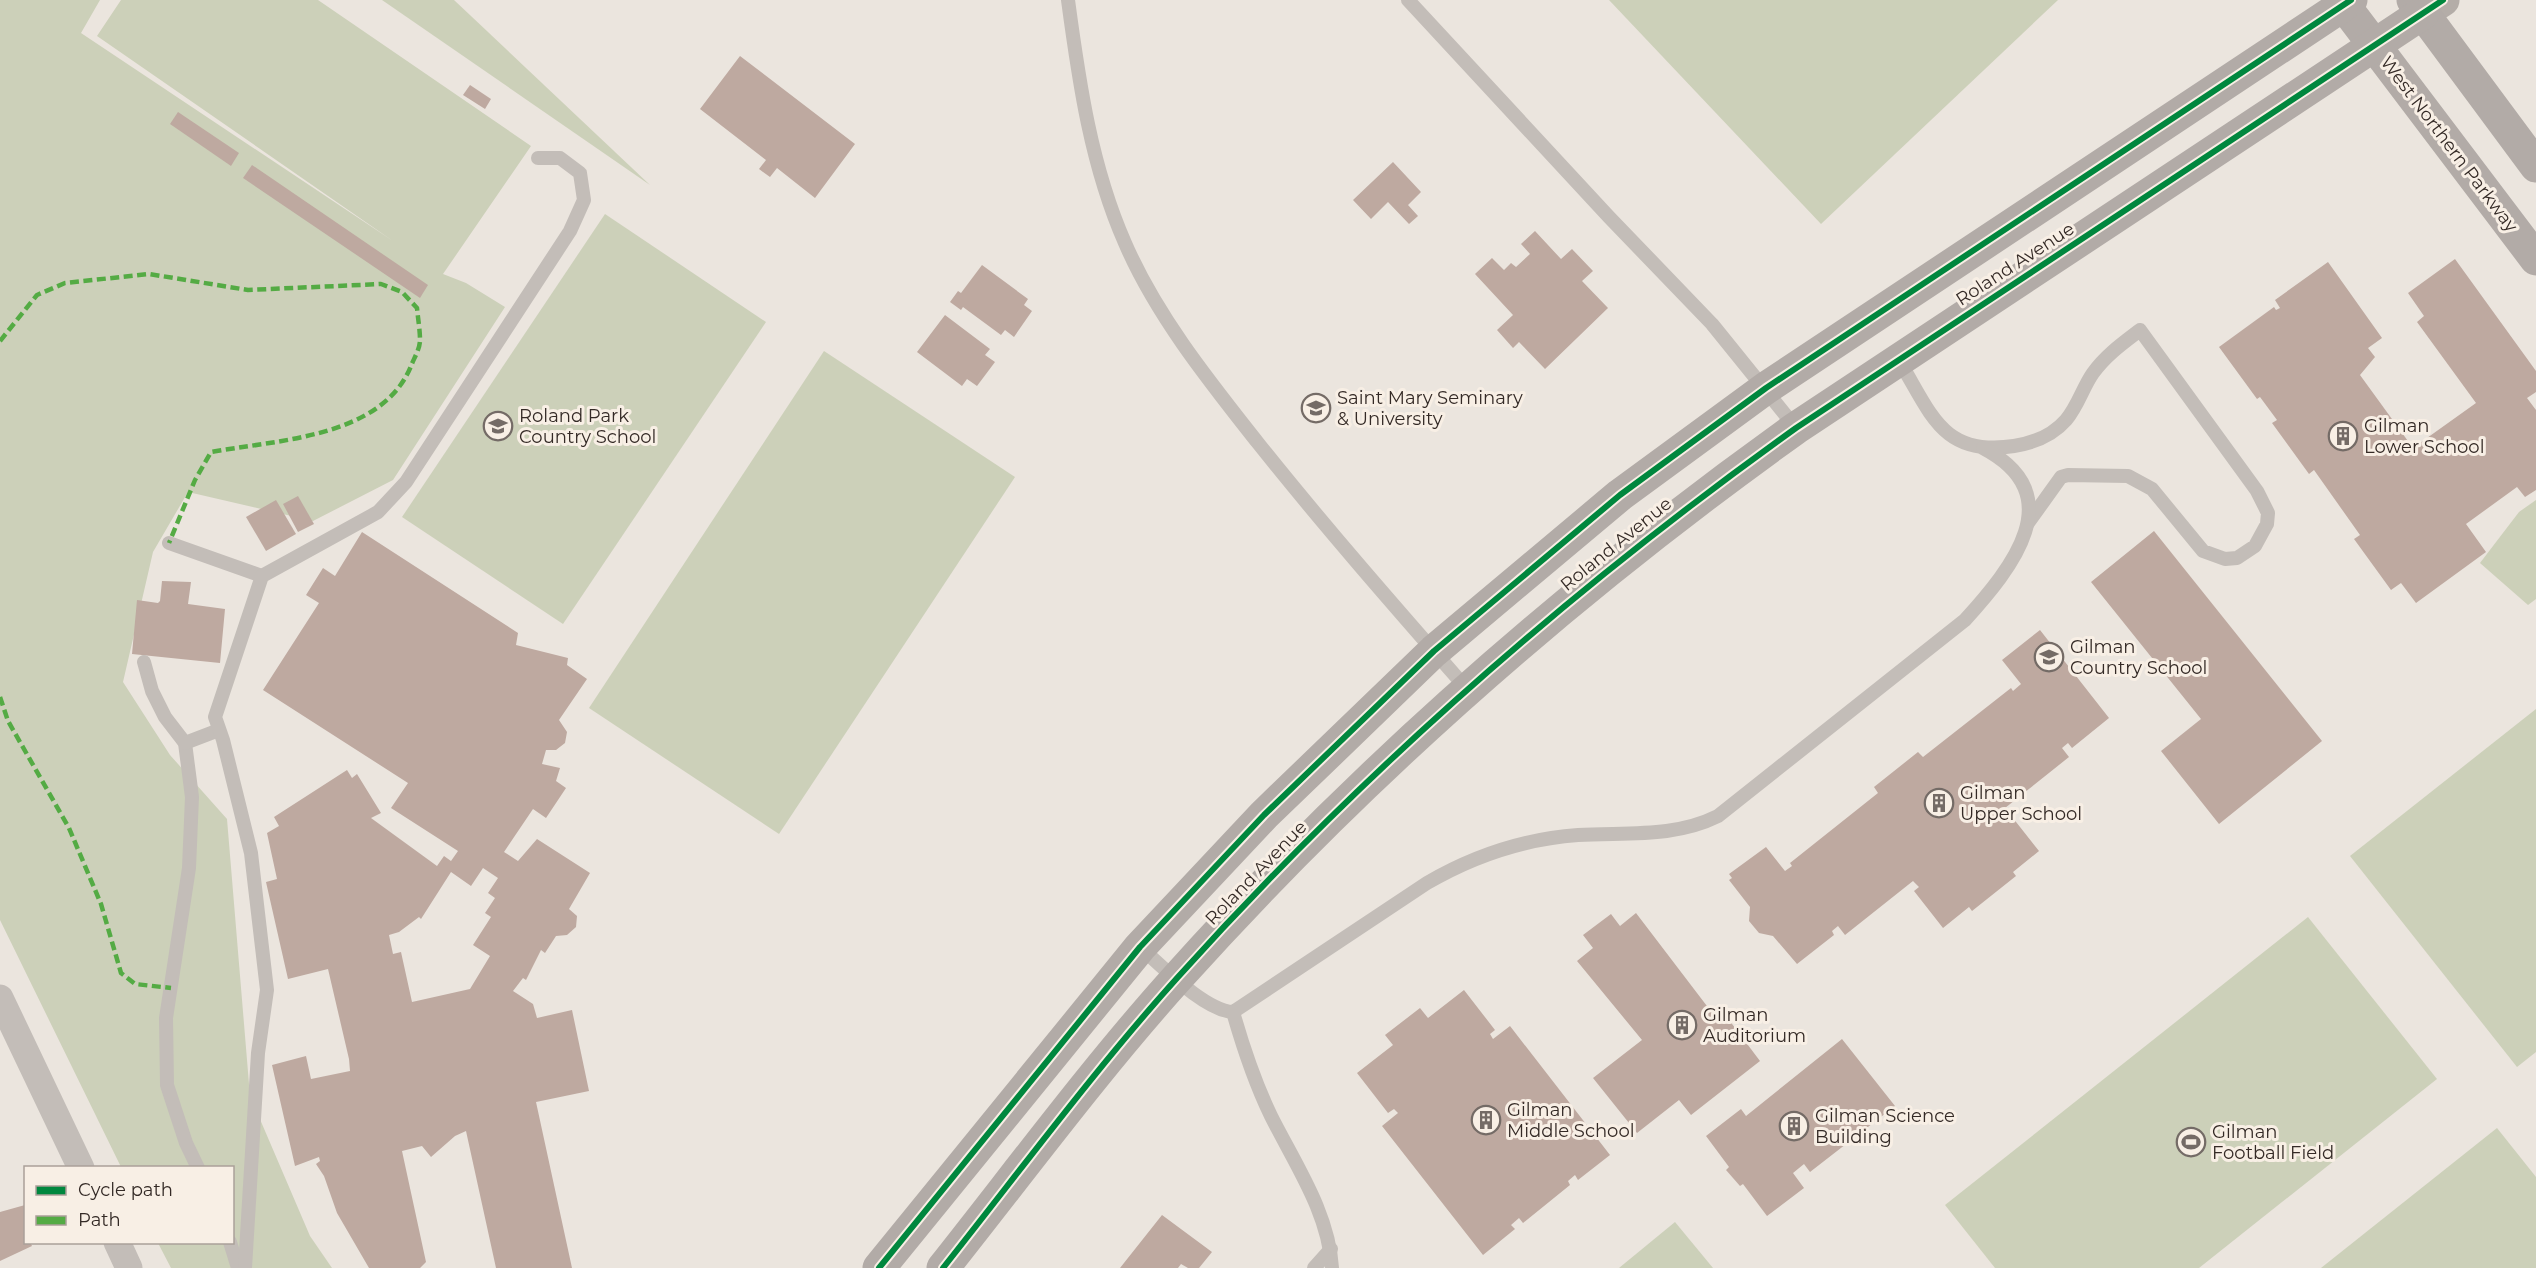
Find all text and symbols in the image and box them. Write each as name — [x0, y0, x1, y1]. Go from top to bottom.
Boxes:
street label: West Northern Parkway — [2376, 52, 2522, 236]
street label: Roland Avenue — [1952, 217, 2078, 310]
place label: Saint Mary Seminary & University — [1337, 387, 1523, 430]
school or university icon: Saint Mary Seminary & University — [1300, 392, 1332, 424]
place label: Roland Park Country School — [519, 405, 656, 448]
school or university icon: Roland Park Country School — [482, 410, 514, 442]
place label: Gilman Lower School — [2364, 415, 2484, 458]
building icon: Gilman Lower School — [2327, 420, 2359, 452]
street label: Roland Avenue — [1556, 492, 1676, 596]
place label: Gilman Country School — [2070, 636, 2207, 679]
school or university icon: Gilman Country School — [2033, 641, 2065, 673]
place label: Gilman Upper School — [1960, 782, 2082, 825]
building icon: Gilman Upper School — [1923, 787, 1955, 819]
street label: Roland Avenue — [1201, 816, 1312, 930]
place label: Gilman Auditorium — [1703, 1004, 1806, 1047]
building icon: Gilman Auditorium — [1666, 1009, 1698, 1041]
place label: Gilman Middle School — [1507, 1099, 1635, 1142]
building icon: Gilman Middle School — [1470, 1104, 1502, 1136]
place label: Gilman Science Building — [1815, 1105, 1955, 1148]
building icon: Gilman Science Building — [1778, 1110, 1810, 1142]
place label: Gilman Football Field — [2212, 1121, 2334, 1164]
sports icon: Gilman Football Field — [2175, 1126, 2207, 1158]
legend — [24, 1166, 234, 1244]
text: Cycle path — [78, 1179, 173, 1201]
text: Path — [78, 1209, 121, 1231]

